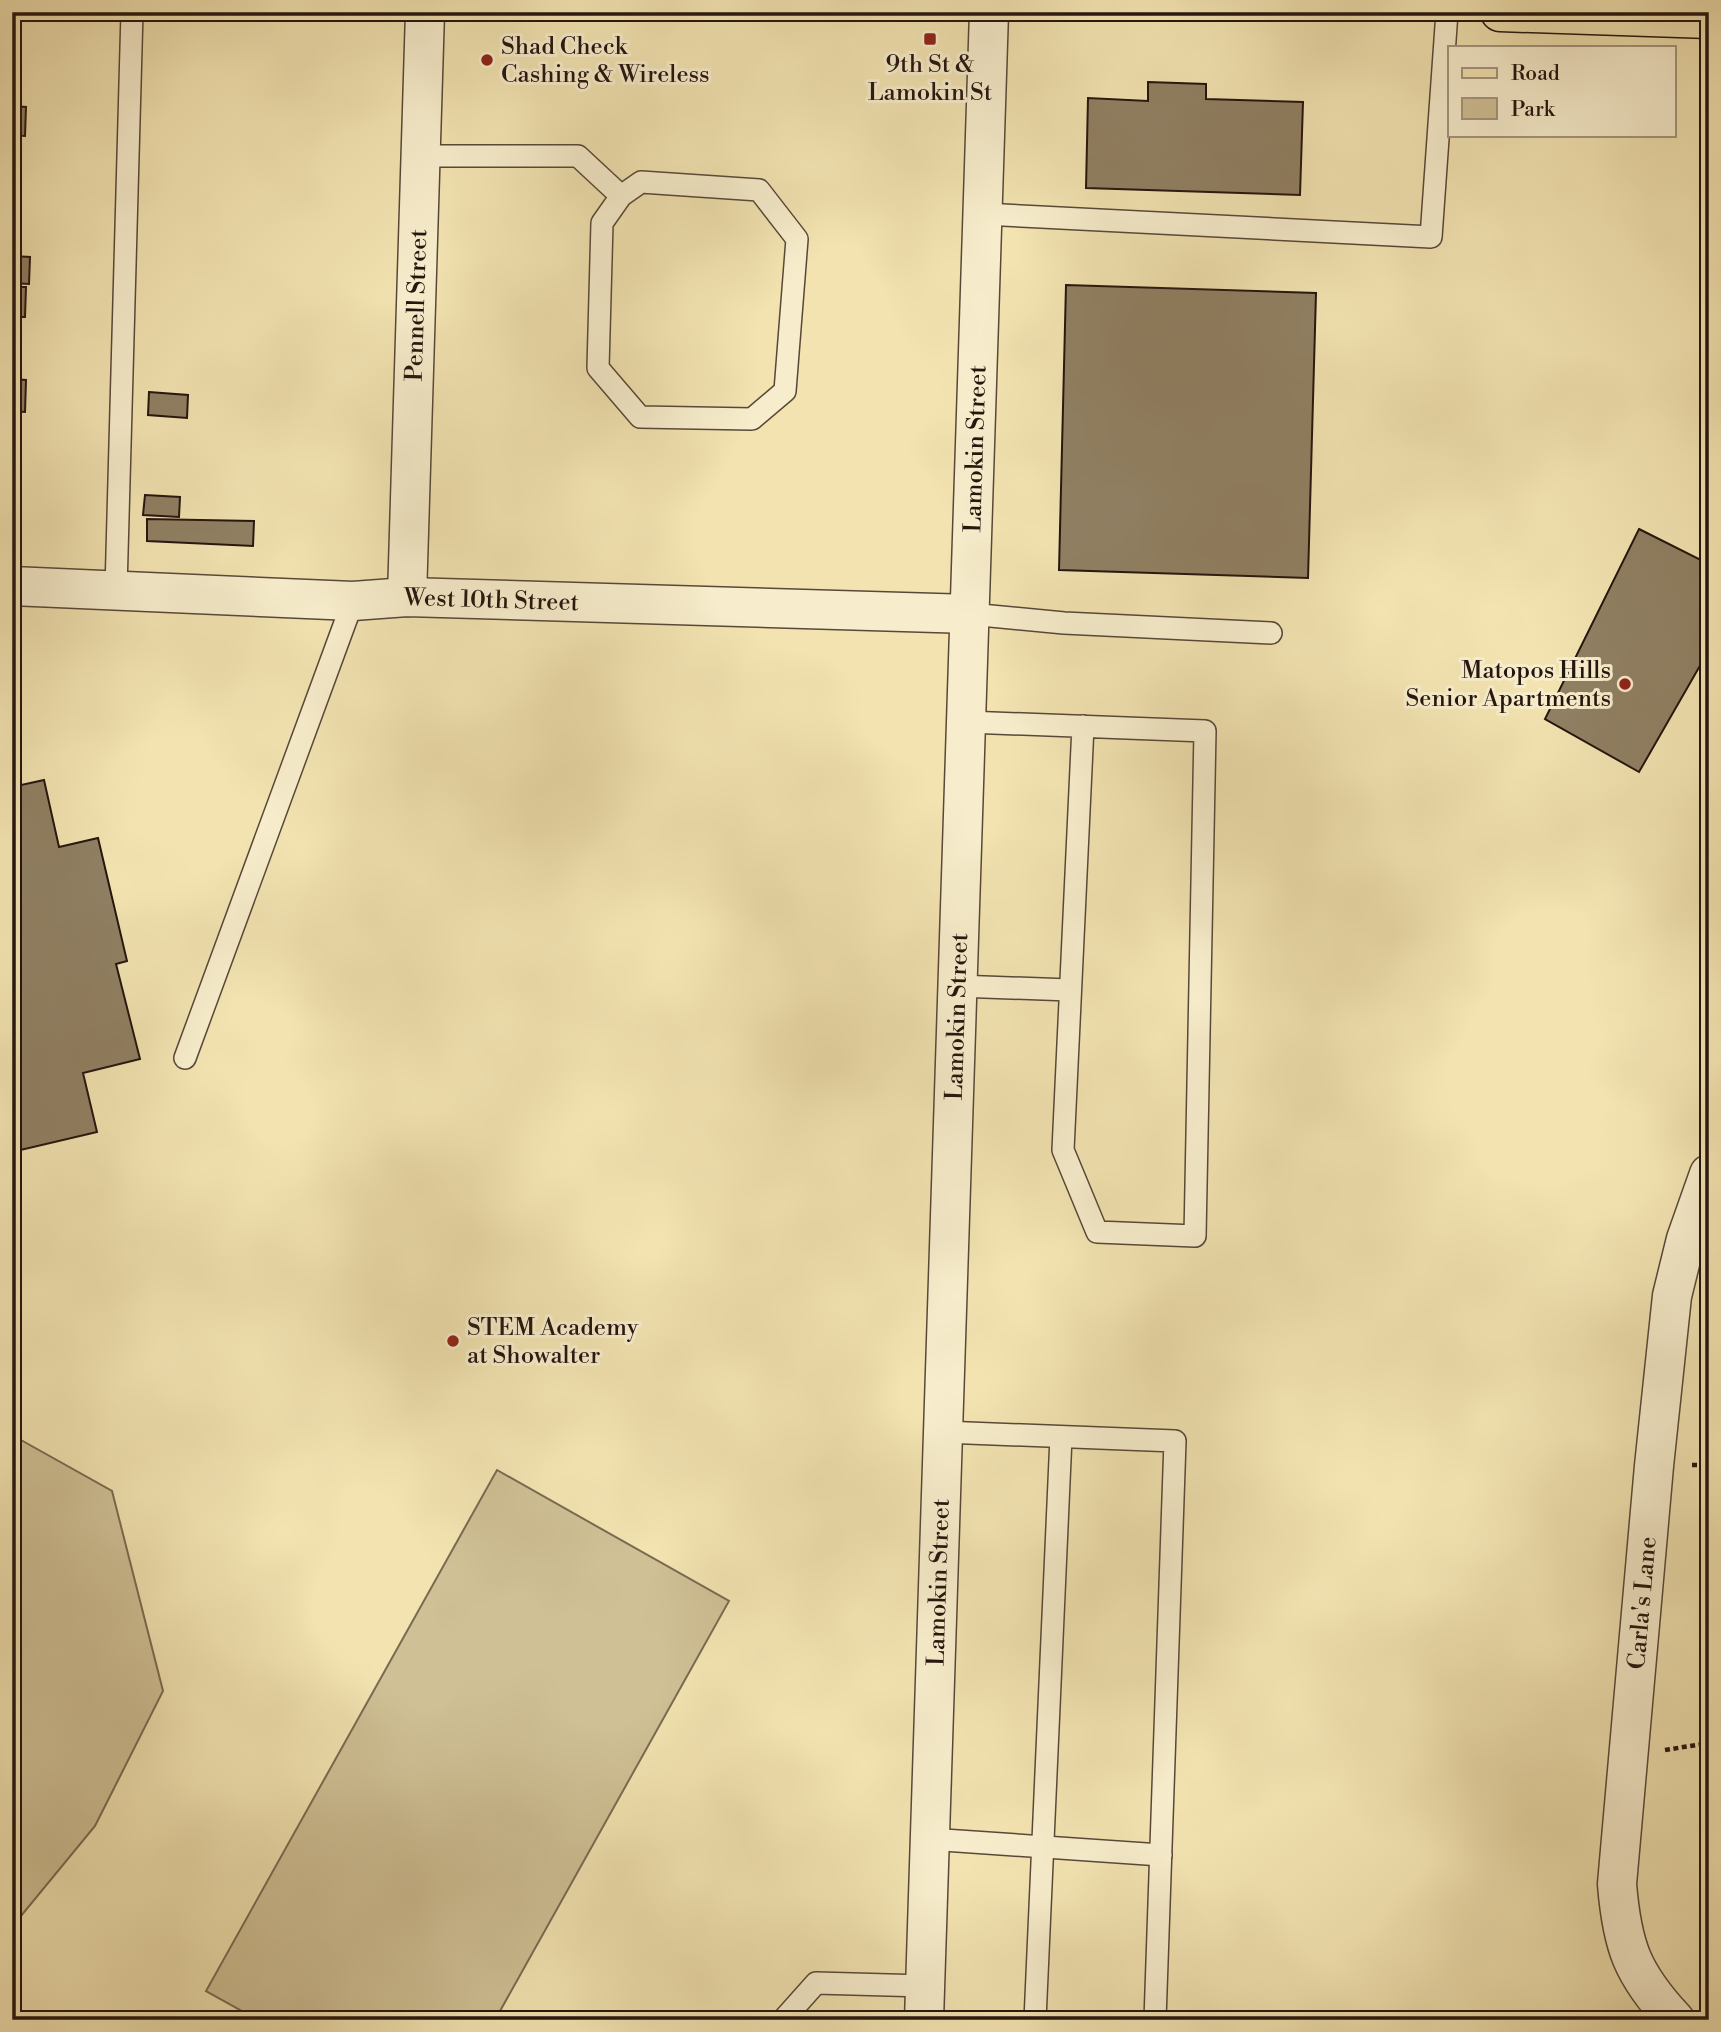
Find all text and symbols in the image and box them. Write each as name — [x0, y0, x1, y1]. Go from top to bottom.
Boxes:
marker: 9th St & Lamokin St — [922, 31, 938, 47]
place label: Shad Check Cashing & Wireless — [501, 32, 710, 90]
legend — [1448, 46, 1676, 136]
place label: 9th St & Lamokin St — [868, 50, 993, 108]
marker: Shad Check Cashing & Wireless — [479, 52, 495, 68]
text: Road — [1511, 61, 1560, 87]
text: Park — [1511, 97, 1556, 123]
street label: Pennell Street — [400, 228, 434, 382]
street label: Lamokin Street — [958, 364, 994, 533]
street label: West 10th Street — [402, 583, 580, 618]
place label: Matopos Hills Senior Apartments — [1406, 656, 1611, 714]
marker: Matopos Hills Senior Apartments — [1617, 676, 1633, 692]
street label: Lamokin Street — [940, 932, 975, 1101]
place label: STEM Academy at Showalter — [467, 1313, 639, 1371]
marker: STEM Academy at Showalter — [445, 1333, 461, 1349]
street label: Lamokin Street — [921, 1498, 957, 1666]
street label: Carla's Lane — [1622, 1535, 1664, 1671]

